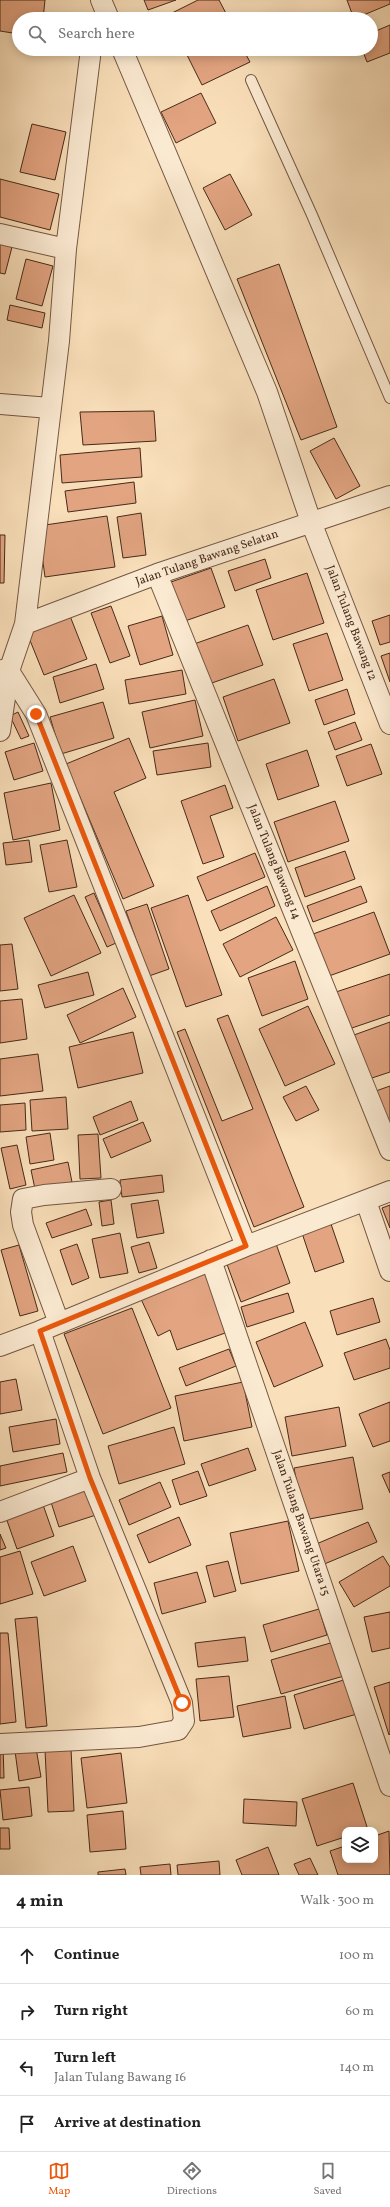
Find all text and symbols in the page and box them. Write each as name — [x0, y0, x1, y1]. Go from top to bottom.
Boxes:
search box — [12, 12, 378, 56]
icon: search — [26, 23, 48, 45]
text: Search here — [58, 24, 135, 45]
street label: Jalan Tulang Bawang Selatan — [133, 526, 281, 590]
street label: Jalan Tulang Bawang 12 — [322, 563, 380, 683]
route end — [27, 705, 45, 723]
street label: Jalan Tulang Bawang 14 — [244, 802, 304, 922]
street label: Jalan Tulang Bawang Utara 15 — [268, 1448, 334, 1598]
route start — [173, 1694, 191, 1712]
map controls — [342, 1827, 378, 1863]
button: layers — [342, 1827, 378, 1863]
text: 4 min — [16, 1890, 63, 1913]
text: Walk · 300 m — [300, 1892, 374, 1910]
icon: ahead — [16, 1945, 38, 1967]
text: Continue — [54, 1945, 119, 1966]
text: 100 m — [339, 1947, 374, 1965]
icon: right — [16, 2001, 38, 2023]
text: Turn right — [54, 2001, 128, 2022]
text: 60 m — [346, 2003, 374, 2021]
text: Turn left — [54, 2048, 116, 2069]
icon: left — [16, 2057, 38, 2079]
text: 140 m — [340, 2059, 374, 2077]
text: Jalan Tulang Bawang 16 — [54, 2069, 186, 2087]
icon: arrive — [16, 2113, 38, 2135]
text: Arrive at destination — [54, 2113, 201, 2134]
tab: Map — [48, 2160, 70, 2199]
tab: Directions — [167, 2160, 217, 2199]
tab: Saved — [313, 2160, 342, 2199]

